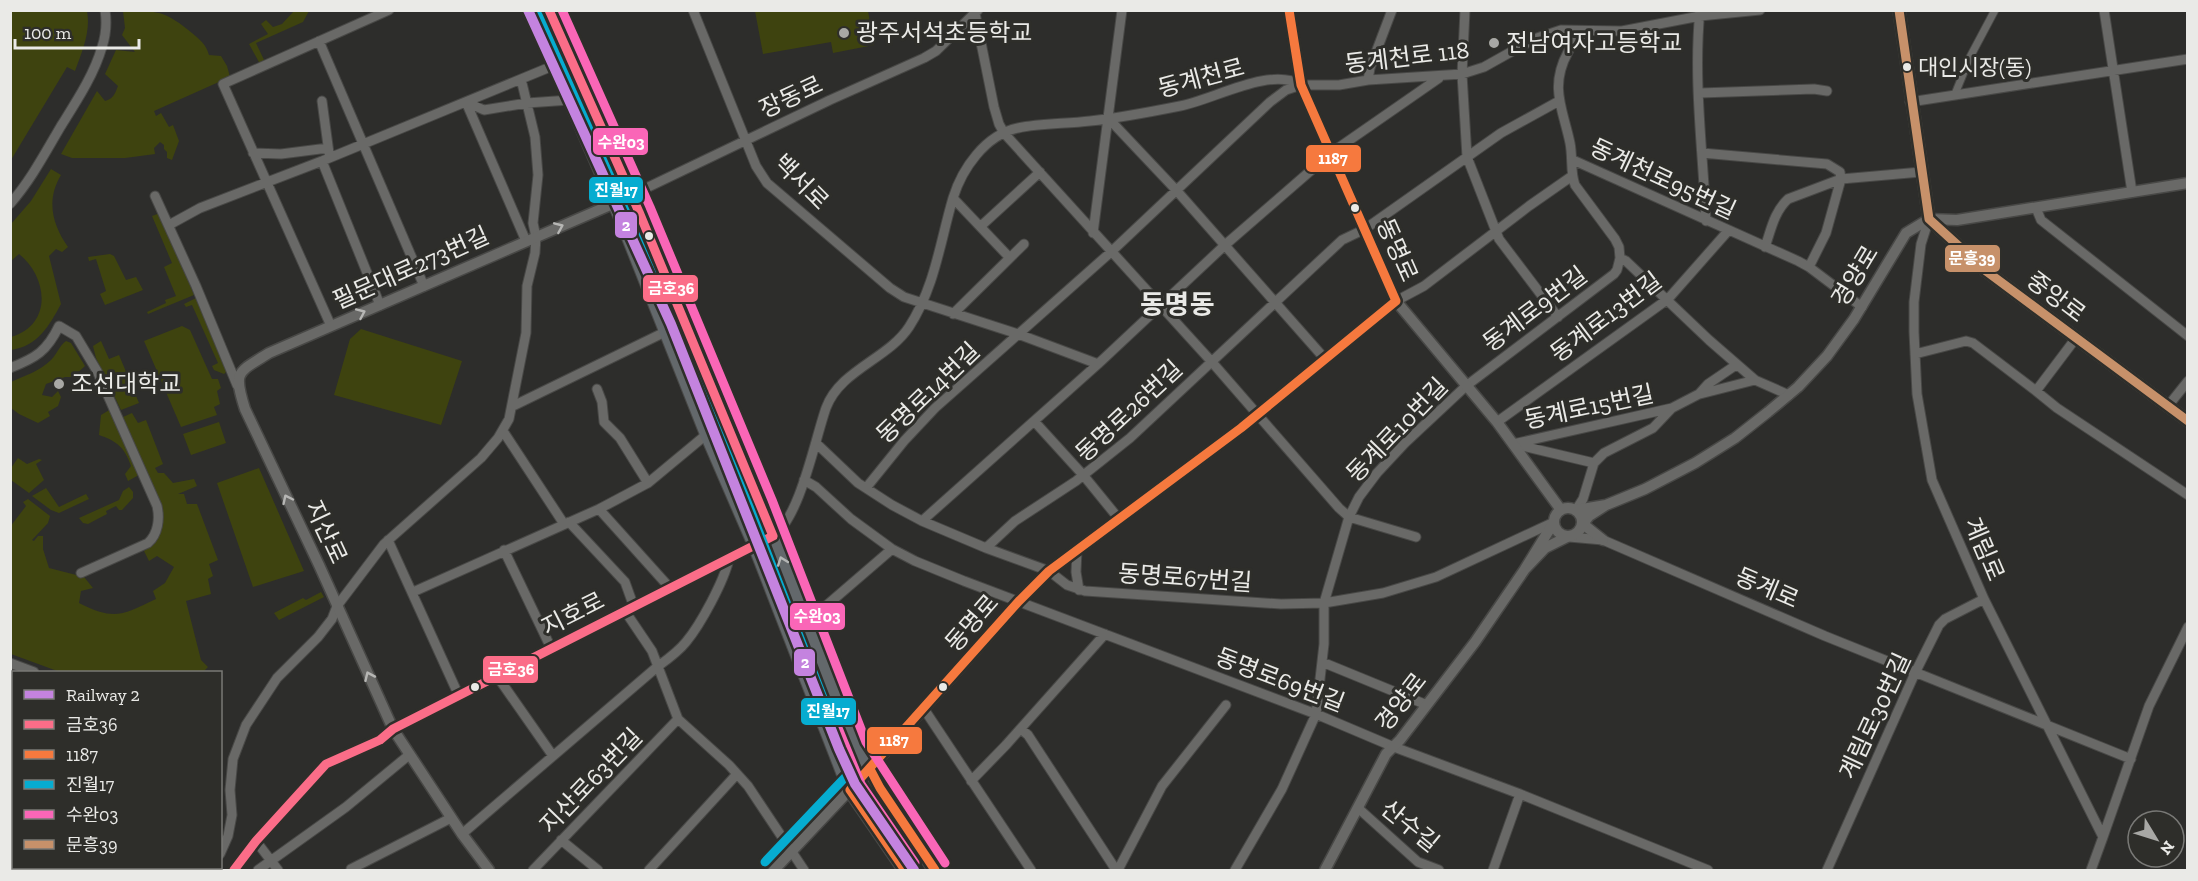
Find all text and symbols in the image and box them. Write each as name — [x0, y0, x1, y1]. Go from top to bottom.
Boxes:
scale bar — [15, 12, 140, 50]
place label: 광주서석초등학교 — [856, 18, 1033, 47]
text: 100 m — [24, 22, 72, 44]
marker: 광주서석초등학교 — [837, 26, 851, 40]
place label: 전남여자고등학교 — [1506, 28, 1683, 57]
street label: 동계천로 118 — [1343, 34, 1471, 79]
marker: 전남여자고등학교 — [1487, 36, 1501, 50]
street label: 동계천로 — [1154, 52, 1247, 103]
place label: 대인시장(동) — [1918, 54, 2031, 81]
marker: 대인시장(동) — [1901, 61, 1913, 73]
street label: 장동로 — [755, 69, 827, 124]
line badge: 수완03 — [592, 127, 649, 156]
street label: 동계천로95번길 — [1586, 132, 1741, 225]
text: 수완03 — [597, 133, 645, 152]
line badge: 1187 — [1305, 144, 1362, 173]
street label: 백서로 — [768, 148, 835, 215]
text: 1187 — [1318, 149, 1348, 168]
line badge: 진월17 — [588, 176, 644, 204]
text: 진월17 — [594, 181, 638, 200]
unlabelled marker — [1349, 202, 1361, 214]
line badge: 2 — [614, 211, 638, 239]
street label: 동명로 — [1371, 214, 1424, 286]
text: 2 — [622, 216, 631, 235]
street label: 필문대로273번길 — [328, 220, 493, 315]
one-way arrow — [553, 222, 564, 234]
unlabelled marker — [643, 230, 655, 242]
street label: 경양로 — [1825, 240, 1884, 312]
line badge: 문흥39 — [1944, 244, 2001, 273]
text: 문흥39 — [1949, 249, 1996, 268]
street label: 동계로9번길 — [1477, 260, 1593, 357]
street label: 동계로13번길 — [1545, 265, 1667, 368]
street label: 중앙로 — [2021, 265, 2091, 328]
line badge: 금호36 — [642, 274, 699, 303]
text: 금호36 — [648, 279, 695, 298]
district label: 동명동 — [1140, 289, 1214, 321]
one-way arrow — [355, 308, 366, 320]
street label: 동명로14번길 — [870, 336, 985, 449]
street label: 동명로26번길 — [1069, 354, 1188, 467]
place label: 조선대학교 — [71, 369, 181, 398]
street label: 동계로10번길 — [1340, 372, 1453, 488]
marker: 조선대학교 — [52, 377, 66, 391]
street label: 동계로15번길 — [1521, 379, 1656, 434]
one-way arrow — [283, 494, 295, 505]
street label: 지산로 — [299, 496, 354, 568]
street label: 계림로 — [1958, 513, 2011, 585]
one-way arrow — [777, 556, 790, 566]
street label: 동명로67번길 — [1117, 558, 1253, 597]
street label: 동계로 — [1731, 561, 1803, 614]
street label: 지호로 — [537, 586, 609, 642]
street label: 동명로 — [939, 588, 1004, 657]
line badge: 수완03 — [789, 602, 846, 631]
text: 수완03 — [793, 607, 841, 626]
street label: 동명로69번길 — [1212, 642, 1349, 717]
line badge: 2 — [793, 648, 816, 677]
street label: 계림로30번길 — [1833, 648, 1916, 784]
text: 2 — [801, 653, 810, 672]
line badge: 금호36 — [482, 655, 539, 684]
text: 금호36 — [488, 660, 535, 679]
street label: 경양로 — [1369, 667, 1432, 737]
legend — [12, 671, 222, 869]
one-way arrow — [364, 671, 376, 682]
unlabelled marker — [469, 681, 481, 693]
unlabelled marker — [937, 681, 949, 693]
text: Railway 2 — [66, 684, 140, 706]
line badge: 진월17 — [800, 697, 857, 726]
text: 진월17 — [806, 702, 850, 721]
text: 금호36 — [66, 714, 117, 736]
street label: 지산로63번길 — [533, 722, 648, 839]
line badge: 1187 — [866, 726, 923, 755]
text: 1187 — [879, 731, 909, 750]
text: 1187 — [66, 744, 99, 766]
text: 진월17 — [66, 774, 115, 796]
street label: 산수길 — [1375, 793, 1445, 858]
text: 수완03 — [66, 804, 118, 826]
north arrow — [2126, 809, 2186, 869]
text: 문흥39 — [66, 834, 117, 856]
text: N — [2156, 837, 2179, 859]

